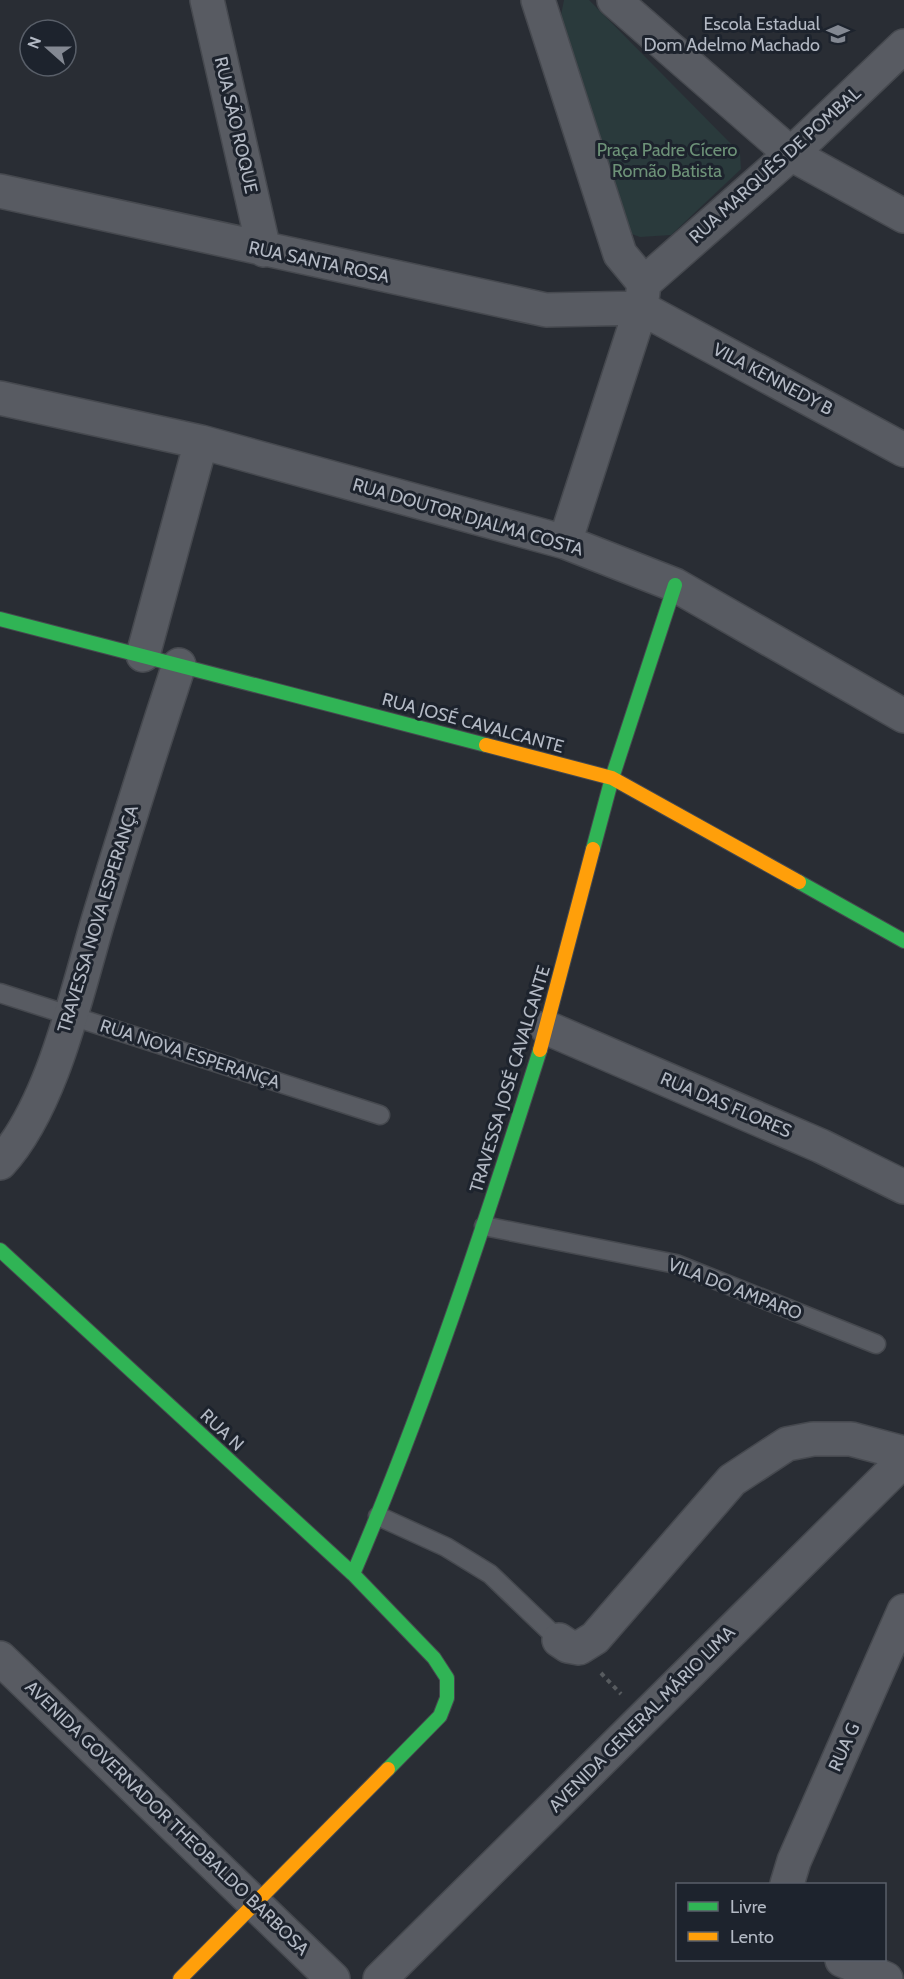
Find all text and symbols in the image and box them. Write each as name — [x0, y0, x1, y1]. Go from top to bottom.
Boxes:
place label: Escola Estadual Dom Adelmo Machado — [644, 13, 821, 56]
north arrow — [18, 18, 78, 78]
school or university icon: Escola Estadual Dom Adelmo Machado — [825, 21, 851, 47]
text: N — [24, 34, 45, 51]
street label: RUA SÃO ROQUE — [210, 54, 262, 196]
street label: RUA MARQUÊS DE POMBAL — [685, 82, 865, 248]
park label: Praça Padre Cícero Romão Batista — [597, 139, 737, 182]
street label: RUA SANTA ROSA — [247, 236, 391, 288]
street label: VILA KENNEDY B — [709, 338, 837, 420]
street label: RUA DOUTOR DJALMA COSTA — [350, 473, 586, 561]
street label: RUA JOSÉ CAVALCANTE — [380, 688, 566, 758]
street label: TRAVESSA NOVA ESPERANÇA — [53, 803, 143, 1035]
street label: TRAVESSA JOSÉ CAVALCANTE — [465, 963, 555, 1195]
street label: RUA NOVA ESPERANÇA — [97, 1015, 283, 1093]
street label: RUA DAS FLORES — [657, 1067, 795, 1143]
street label: VILA DO AMPARO — [665, 1253, 805, 1325]
street label: RUA N — [196, 1404, 248, 1456]
street label: AVENIDA GENERAL MÁRIO LIMA — [544, 1621, 740, 1817]
street label: AVENIDA GOVERNADOR THEOBALDO BARBOSA — [20, 1676, 314, 1960]
street label: RUA G — [824, 1719, 864, 1775]
legend — [676, 1883, 886, 1961]
text: Livre — [730, 1896, 766, 1918]
text: Lento — [730, 1926, 774, 1948]

